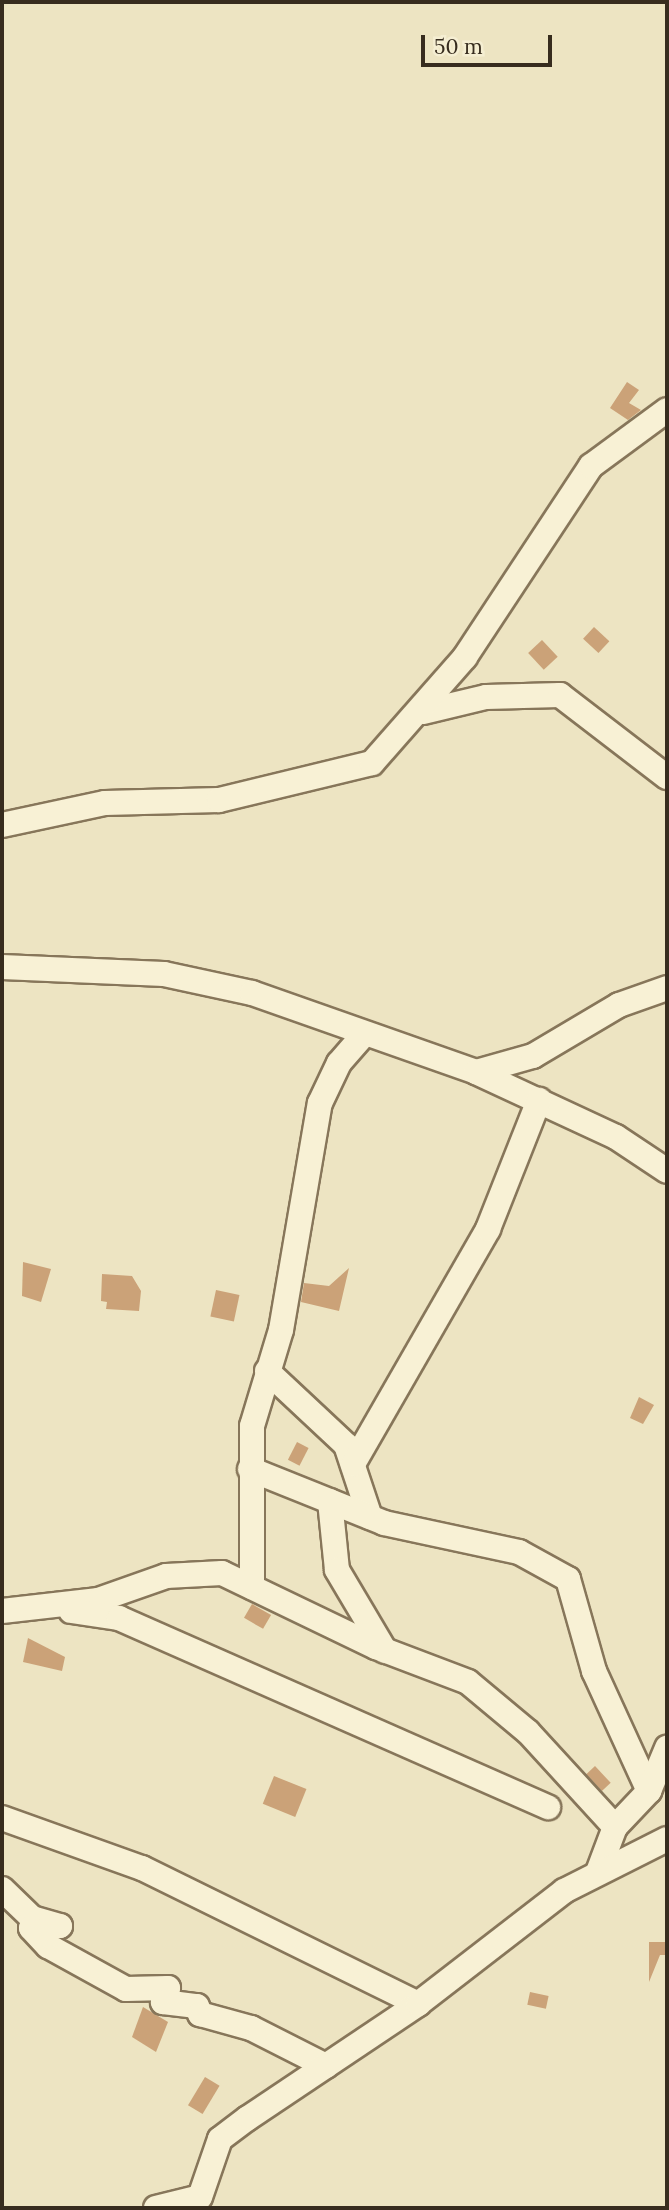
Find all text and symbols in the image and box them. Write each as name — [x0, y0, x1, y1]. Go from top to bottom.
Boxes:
scale bar — [424, 21, 555, 65]
text: 50 m — [434, 33, 483, 60]

